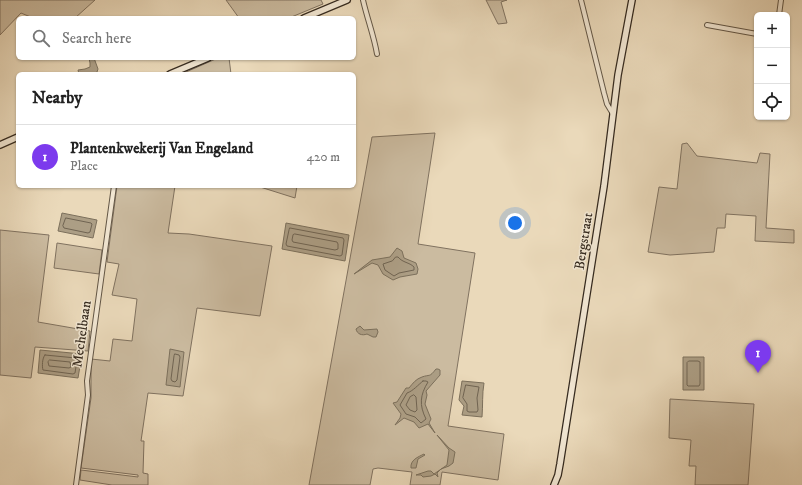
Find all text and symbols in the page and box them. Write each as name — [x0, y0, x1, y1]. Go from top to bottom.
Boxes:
map controls — [754, 12, 790, 120]
button: + — [754, 12, 790, 48]
search box — [16, 16, 356, 60]
icon: search — [30, 27, 52, 49]
text: Search here — [62, 29, 131, 48]
button: − — [754, 48, 790, 84]
button: locate — [754, 84, 790, 120]
text: Nearby — [32, 87, 82, 109]
text: Plantenkwekerij Van Engeland — [70, 139, 253, 158]
text: 1 — [43, 149, 47, 165]
text: 420 m — [307, 149, 340, 165]
text: Place — [70, 158, 98, 174]
street label: Bergstraat — [571, 211, 597, 271]
your location — [505, 213, 525, 233]
street label: Mechelbaan — [68, 299, 96, 369]
pin: 1 — [745, 340, 771, 373]

